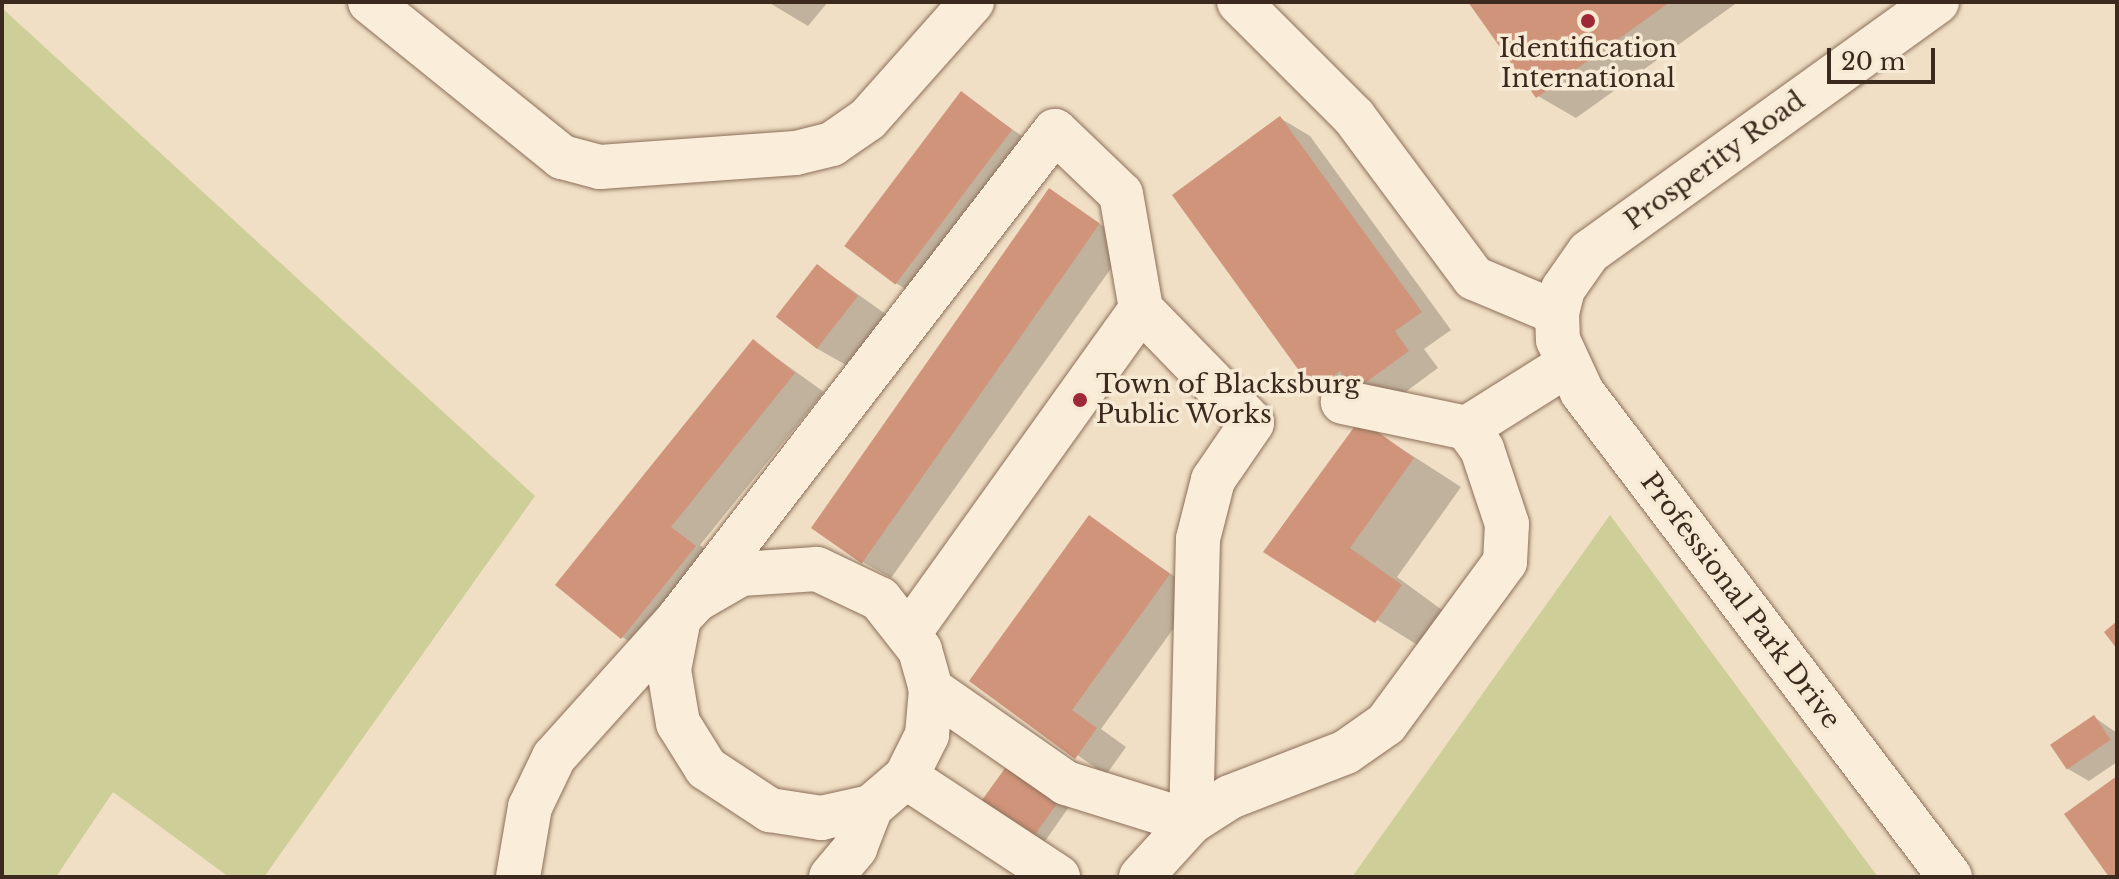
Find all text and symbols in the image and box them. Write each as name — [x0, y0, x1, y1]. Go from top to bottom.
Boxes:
marker: Identification International — [1579, 12, 1597, 30]
scale bar — [1831, 32, 1939, 82]
place label: Identification International — [1499, 33, 1677, 94]
text: 20 m — [1841, 47, 1906, 76]
street label: Prosperity Road — [1619, 85, 1811, 237]
place label: Town of Blacksburg Public Works — [1096, 369, 1360, 430]
marker: Town of Blacksburg Public Works — [1071, 391, 1089, 409]
street label: Professional Park Drive — [1634, 467, 1846, 735]

